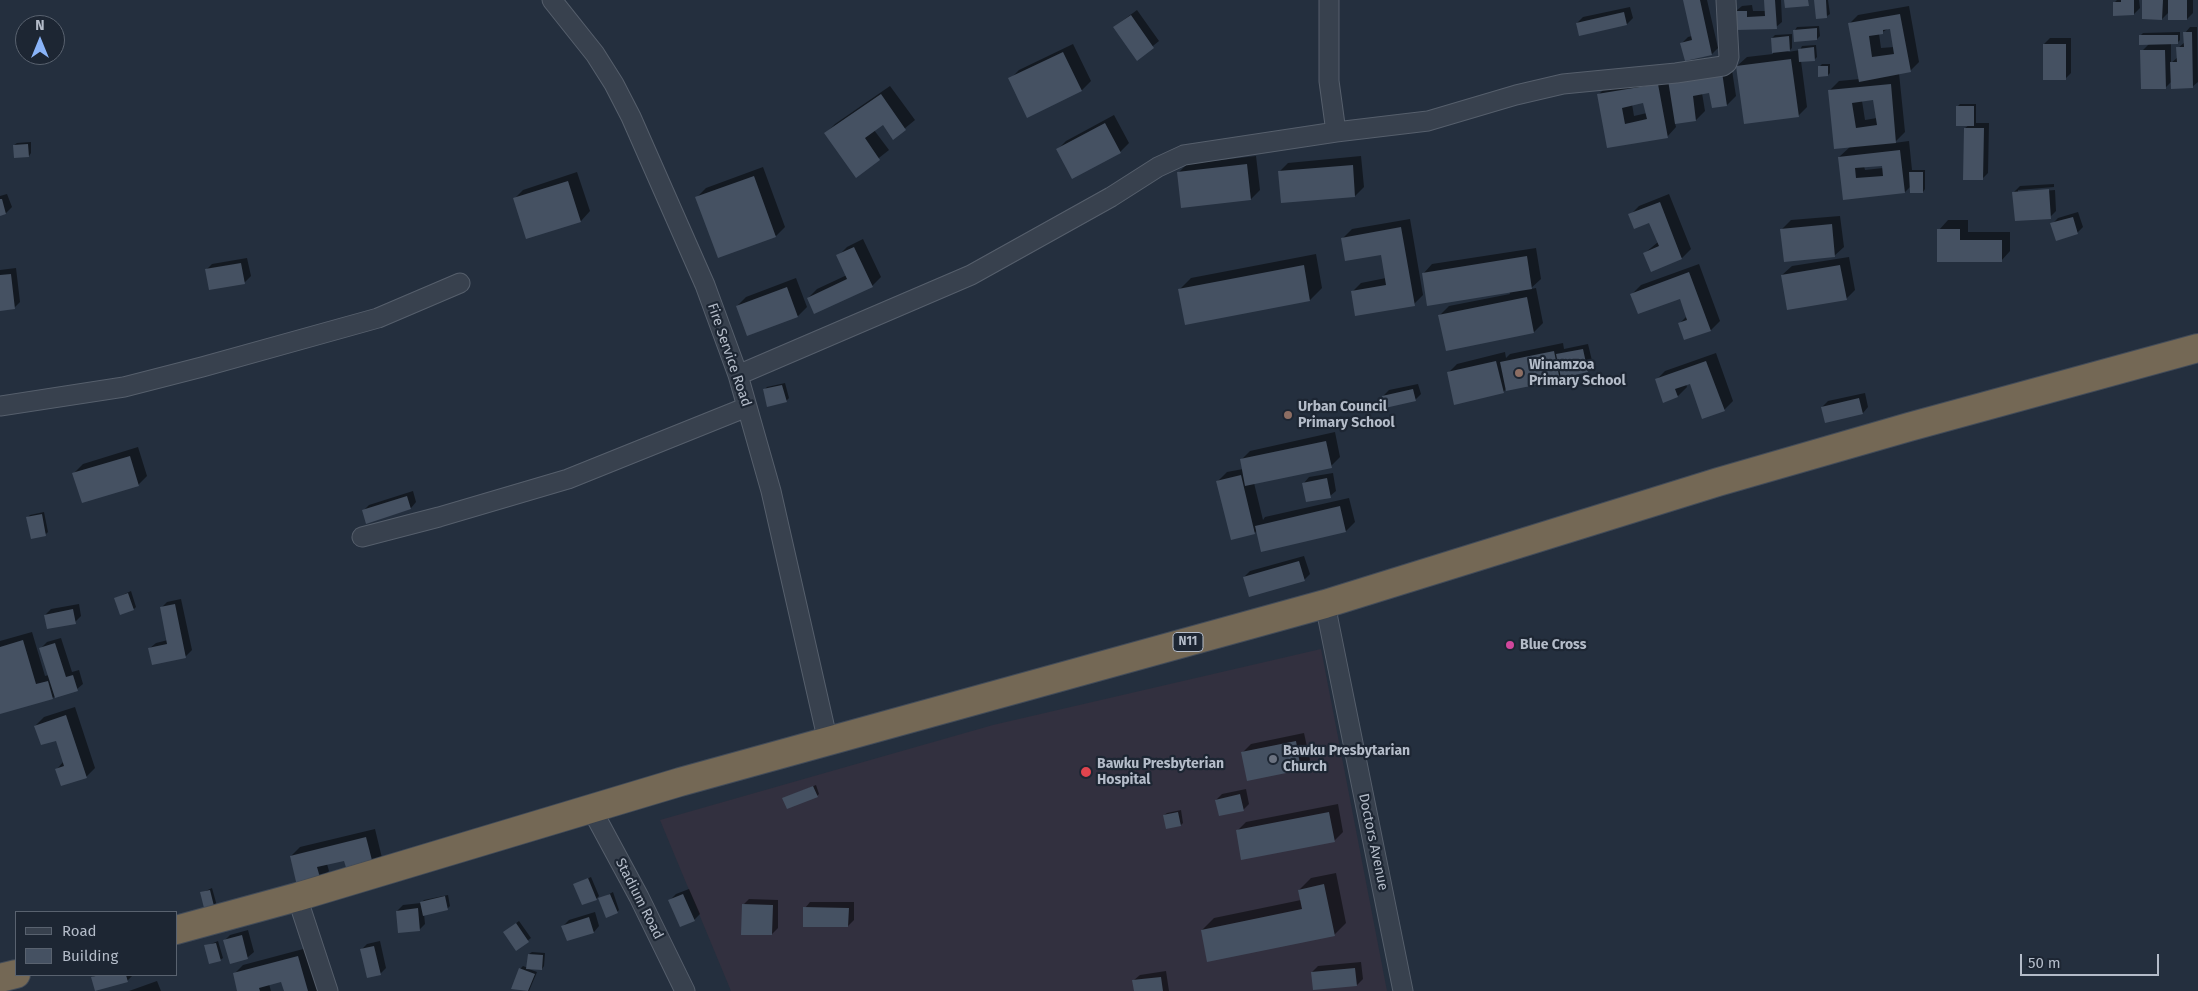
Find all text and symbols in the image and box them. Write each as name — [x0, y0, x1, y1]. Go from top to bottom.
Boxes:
north arrow — [15, 15, 65, 65]
text: N — [35, 17, 45, 34]
street label: Fire Service Road — [703, 301, 755, 409]
place label: Winamzoa Primary School — [1529, 357, 1626, 390]
marker: Winamzoa Primary School — [1513, 367, 1525, 379]
place label: Urban Council Primary School — [1298, 399, 1395, 432]
marker: Urban Council Primary School — [1282, 409, 1294, 421]
road number: N11 — [1173, 632, 1203, 652]
place label: Blue Cross — [1520, 637, 1587, 653]
marker: Blue Cross — [1504, 639, 1516, 651]
place label: Bawku Presbytarian Church — [1283, 743, 1410, 776]
marker: Bawku Presbytarian Church — [1267, 753, 1279, 765]
place label: Bawku Presbyterian Hospital — [1097, 756, 1224, 789]
marker: Bawku Presbyterian Hospital — [1079, 765, 1093, 779]
street label: Doctors Avenue — [1355, 792, 1391, 892]
street label: Stadium Road — [611, 856, 667, 942]
legend — [15, 911, 178, 976]
text: Road — [62, 922, 97, 940]
scale bar — [2023, 944, 2162, 976]
text: Building — [62, 947, 118, 965]
text: 50 m — [2028, 954, 2061, 972]

